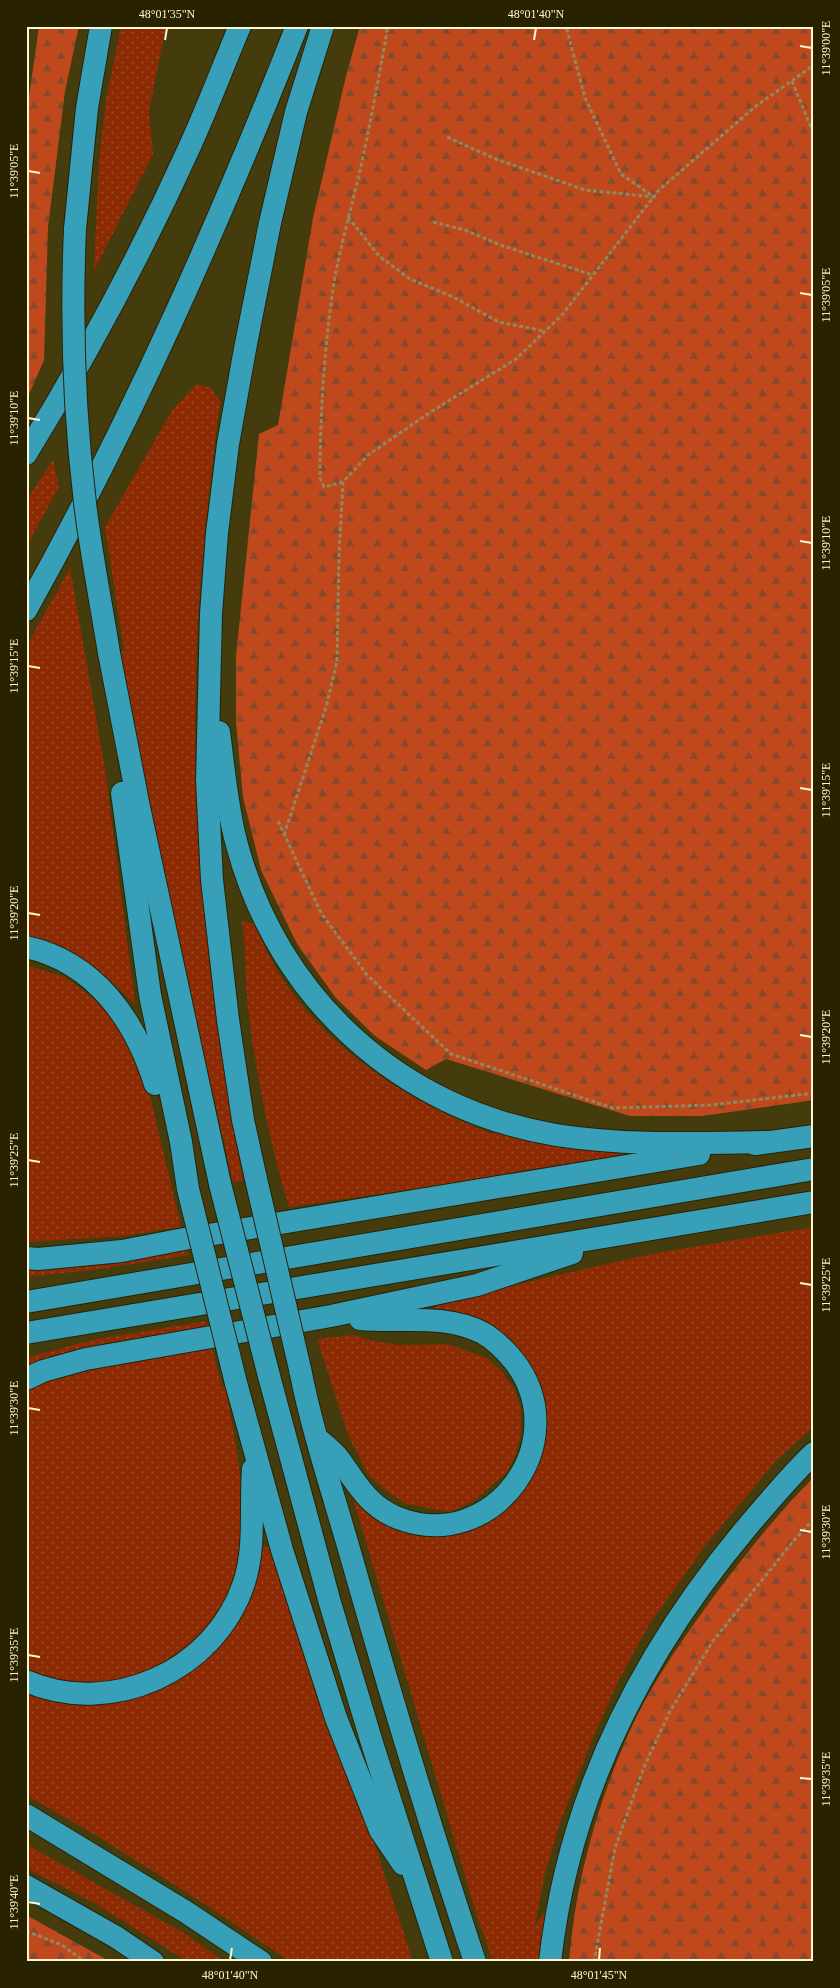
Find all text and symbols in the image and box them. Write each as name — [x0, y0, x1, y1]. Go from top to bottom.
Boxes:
text: 48°01'35"N — [139, 7, 196, 21]
text: 48°01'40"N — [508, 7, 565, 21]
text: 11°39'00"E — [819, 21, 833, 75]
text: 11°39'05"E — [7, 144, 21, 198]
text: 11°39'05"E — [819, 268, 833, 322]
text: 11°39'10"E — [7, 391, 21, 445]
text: 11°39'10"E — [819, 516, 833, 570]
text: 11°39'15"E — [7, 639, 21, 693]
text: 11°39'15"E — [819, 763, 833, 817]
text: 11°39'20"E — [7, 886, 21, 940]
text: 11°39'20"E — [819, 1010, 833, 1064]
text: 11°39'25"E — [7, 1133, 21, 1187]
text: 11°39'25"E — [819, 1258, 833, 1312]
text: 11°39'30"E — [7, 1381, 21, 1435]
text: 11°39'30"E — [819, 1505, 833, 1559]
text: 11°39'35"E — [7, 1628, 21, 1682]
text: 11°39'35"E — [819, 1752, 833, 1806]
text: 11°39'40"E — [7, 1875, 21, 1929]
text: 48°01'40"N — [202, 1968, 259, 1982]
text: 48°01'45"N — [571, 1968, 628, 1982]

